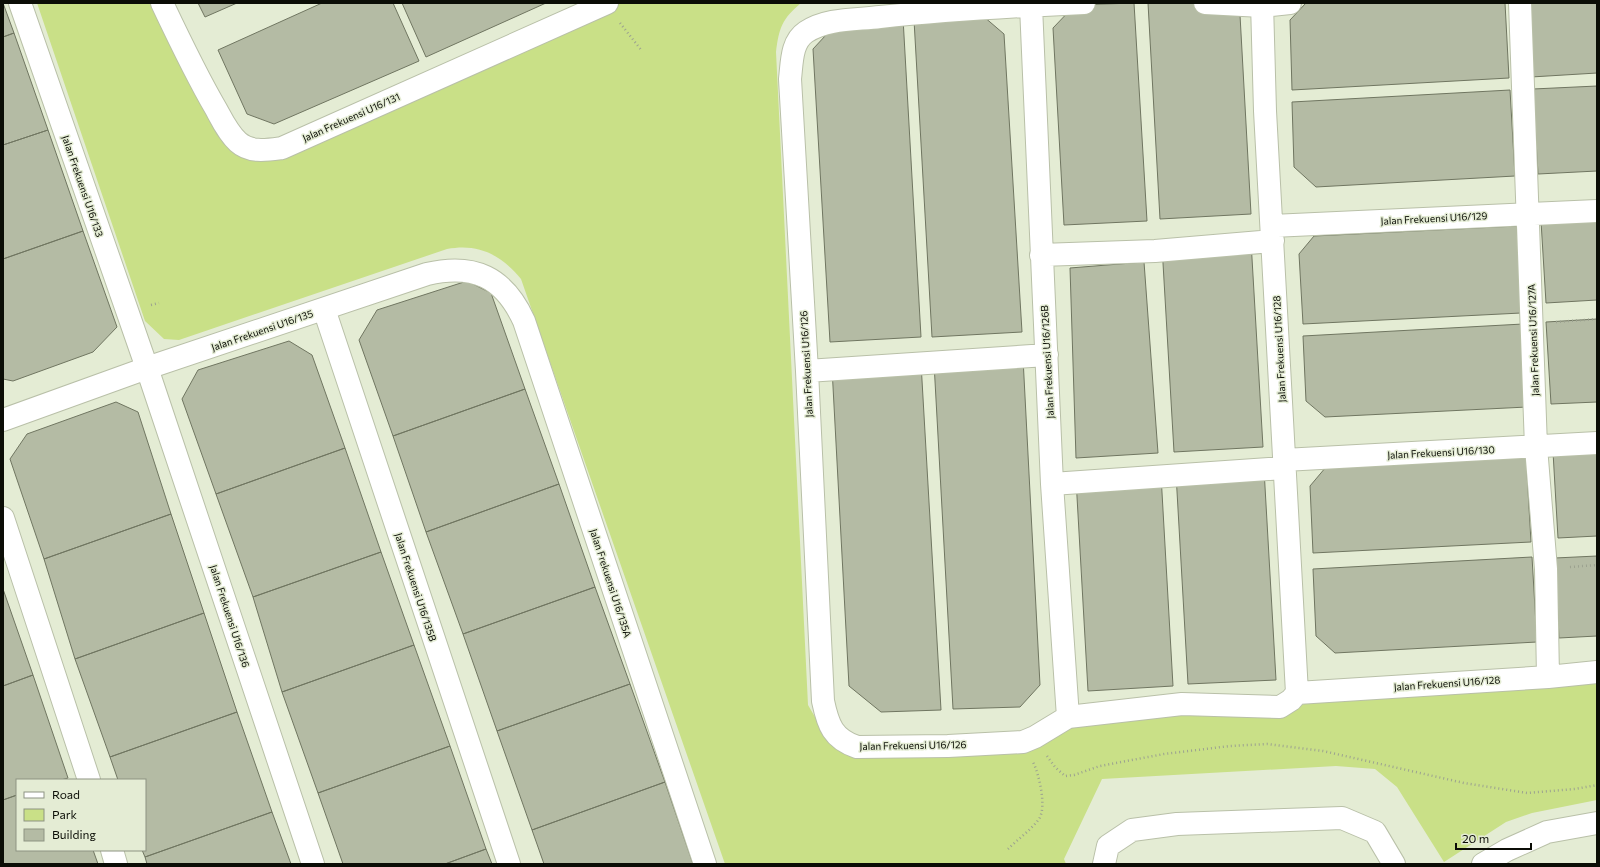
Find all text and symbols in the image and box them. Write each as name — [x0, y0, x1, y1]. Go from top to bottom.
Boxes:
street label: Jalan Frekuensi U16/131 — [300, 90, 402, 144]
street label: Jalan Frekuensi U16/133 — [60, 134, 106, 239]
street label: Jalan Frekuensi U16/129 — [1380, 209, 1488, 227]
street label: Jalan Frekuensi U16/127A — [1525, 284, 1541, 396]
street label: Jalan Frekuensi U16/128 — [1270, 295, 1288, 403]
street label: Jalan Frekuensi U16/126B — [1038, 304, 1056, 419]
street label: Jalan Frekuensi U16/135 — [209, 307, 315, 353]
street label: Jalan Frekuensi U16/126 — [797, 310, 815, 418]
street label: Jalan Frekuensi U16/130 — [1387, 443, 1495, 461]
street label: Jalan Frekuensi U16/135A — [588, 527, 634, 639]
street label: Jalan Frekuensi U16/135B — [393, 531, 439, 643]
street label: Jalan Frekuensi U16/136 — [208, 563, 252, 669]
street label: Jalan Frekuensi U16/128 — [1393, 673, 1501, 693]
street label: Jalan Frekuensi U16/126 — [859, 738, 967, 752]
legend — [16, 779, 146, 851]
text: Road — [52, 787, 80, 801]
text: Park — [52, 807, 78, 821]
scale bar — [1456, 825, 1531, 851]
text: Building — [52, 827, 96, 841]
text: 20 m — [1462, 831, 1489, 845]

